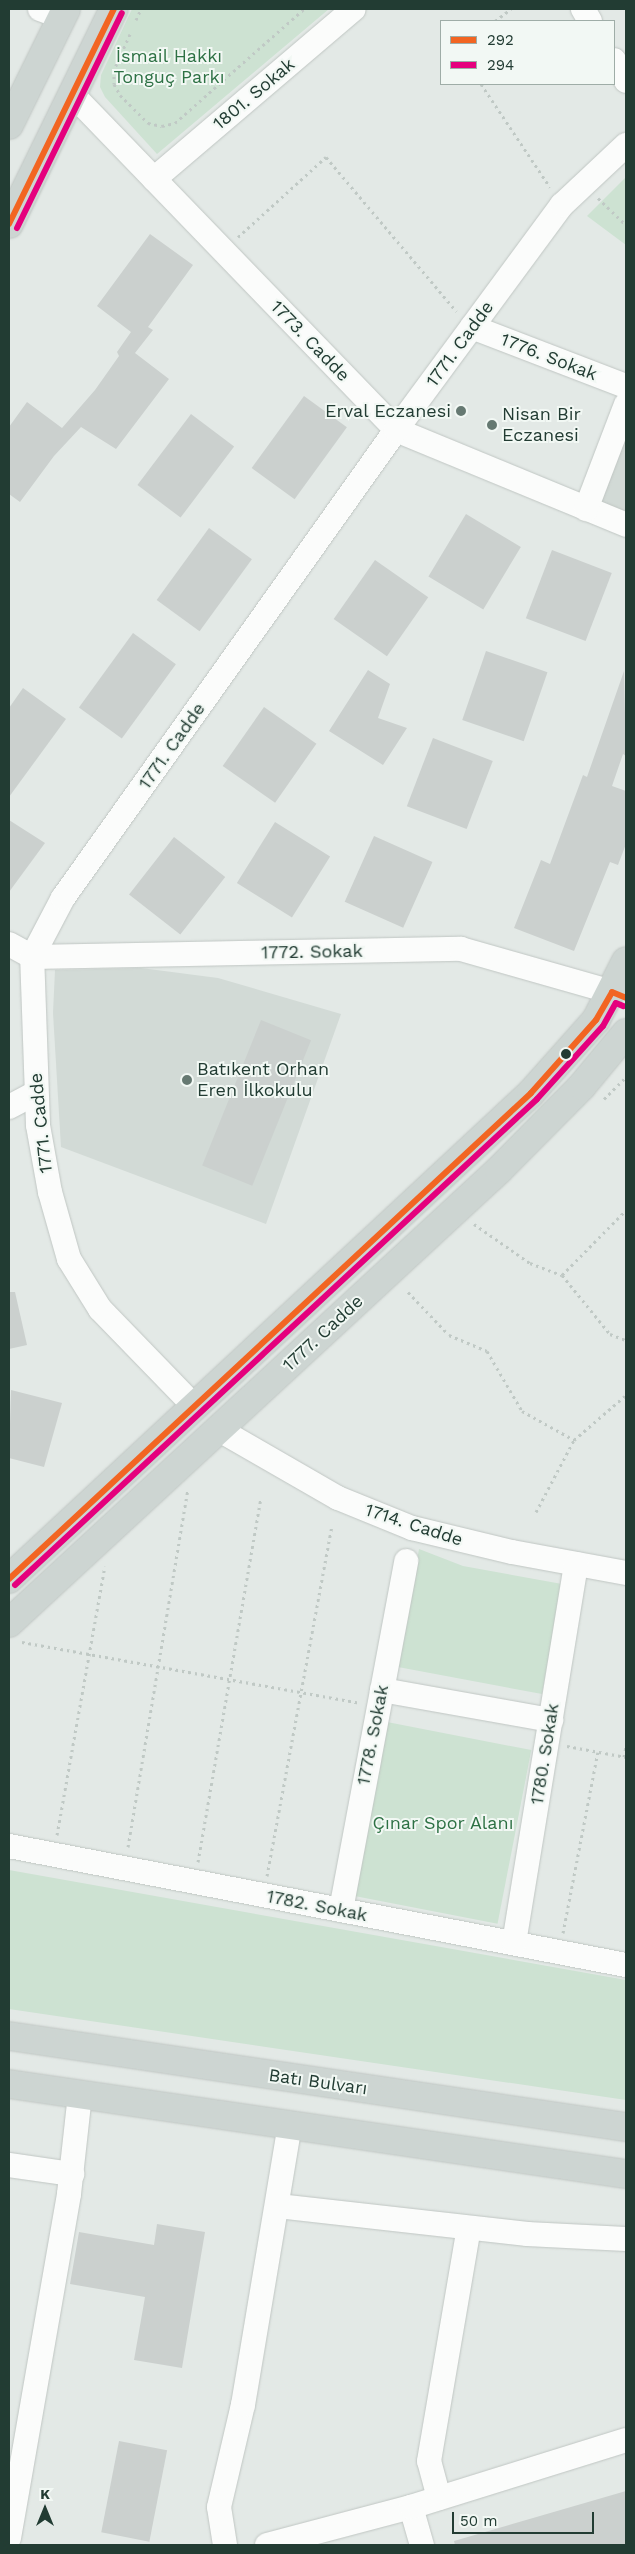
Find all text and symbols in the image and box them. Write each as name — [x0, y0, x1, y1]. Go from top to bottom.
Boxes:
legend — [440, 20, 615, 85]
text: 292 — [487, 31, 514, 49]
park label: İsmail Hakkı Tonguç Parkı — [113, 46, 225, 88]
street label: 1801. Sokak — [209, 54, 299, 134]
text: 294 — [487, 56, 514, 74]
street label: 1773. Cadde — [266, 296, 354, 386]
street label: 1771. Cadde — [422, 297, 498, 391]
street label: 1776. Sokak — [498, 329, 600, 385]
place label: Erval Eczanesi — [324, 400, 451, 422]
place label: Nisan Bir Eczanesi — [502, 404, 581, 446]
marker: Erval Eczanesi — [455, 405, 467, 417]
marker: Nisan Bir Eczanesi — [486, 419, 498, 431]
street label: 1771. Cadde — [134, 699, 210, 793]
street label: 1772. Sokak — [261, 940, 363, 964]
unlabelled marker — [561, 1049, 571, 1059]
place label: Batıkent Orhan Eren İlkokulu — [197, 1059, 329, 1102]
street label: 1771. Cadde — [25, 1072, 57, 1174]
marker: Batıkent Orhan Eren İlkokulu — [181, 1074, 193, 1086]
street label: 1777. Cadde — [278, 1290, 368, 1376]
street label: 1714. Cadde — [362, 1499, 466, 1551]
street label: 1778. Sokak — [353, 1683, 393, 1787]
street label: 1780. Sokak — [526, 1702, 564, 1806]
park label: Çınar Spor Alanı — [372, 1812, 514, 1834]
street label: 1782. Sokak — [265, 1886, 369, 1926]
street label: Batı Bulvarı — [267, 2064, 369, 2100]
north arrow — [20, 2484, 70, 2534]
text: K — [40, 2486, 50, 2502]
scale bar — [455, 2502, 598, 2534]
text: 50 m — [460, 2512, 497, 2530]

